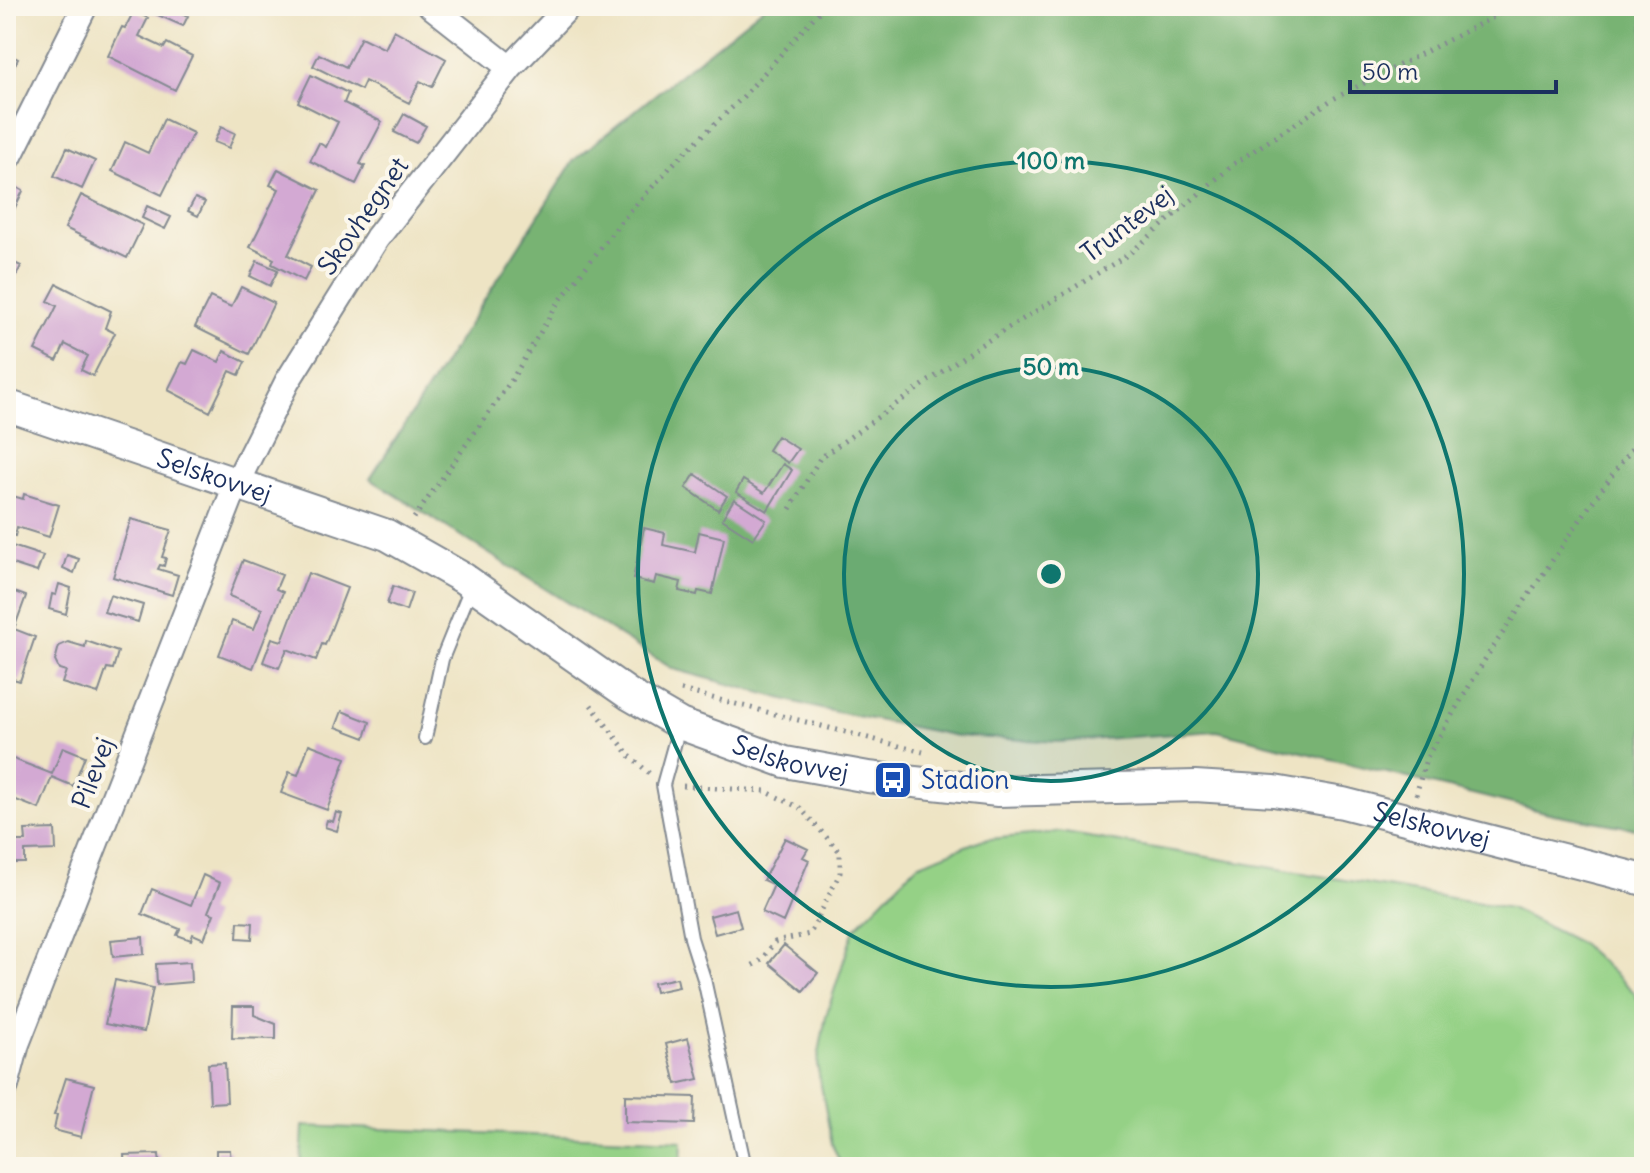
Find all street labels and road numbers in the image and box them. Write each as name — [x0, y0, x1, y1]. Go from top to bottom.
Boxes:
street label: Skovhegnet — [310, 150, 415, 281]
street label: Truntevej — [1074, 178, 1179, 269]
street label: Selskovvej — [153, 441, 276, 510]
street label: Selskovvej — [728, 727, 851, 789]
street label: Pilevej — [64, 732, 121, 813]
street label: Selskovvej — [1370, 794, 1493, 856]

